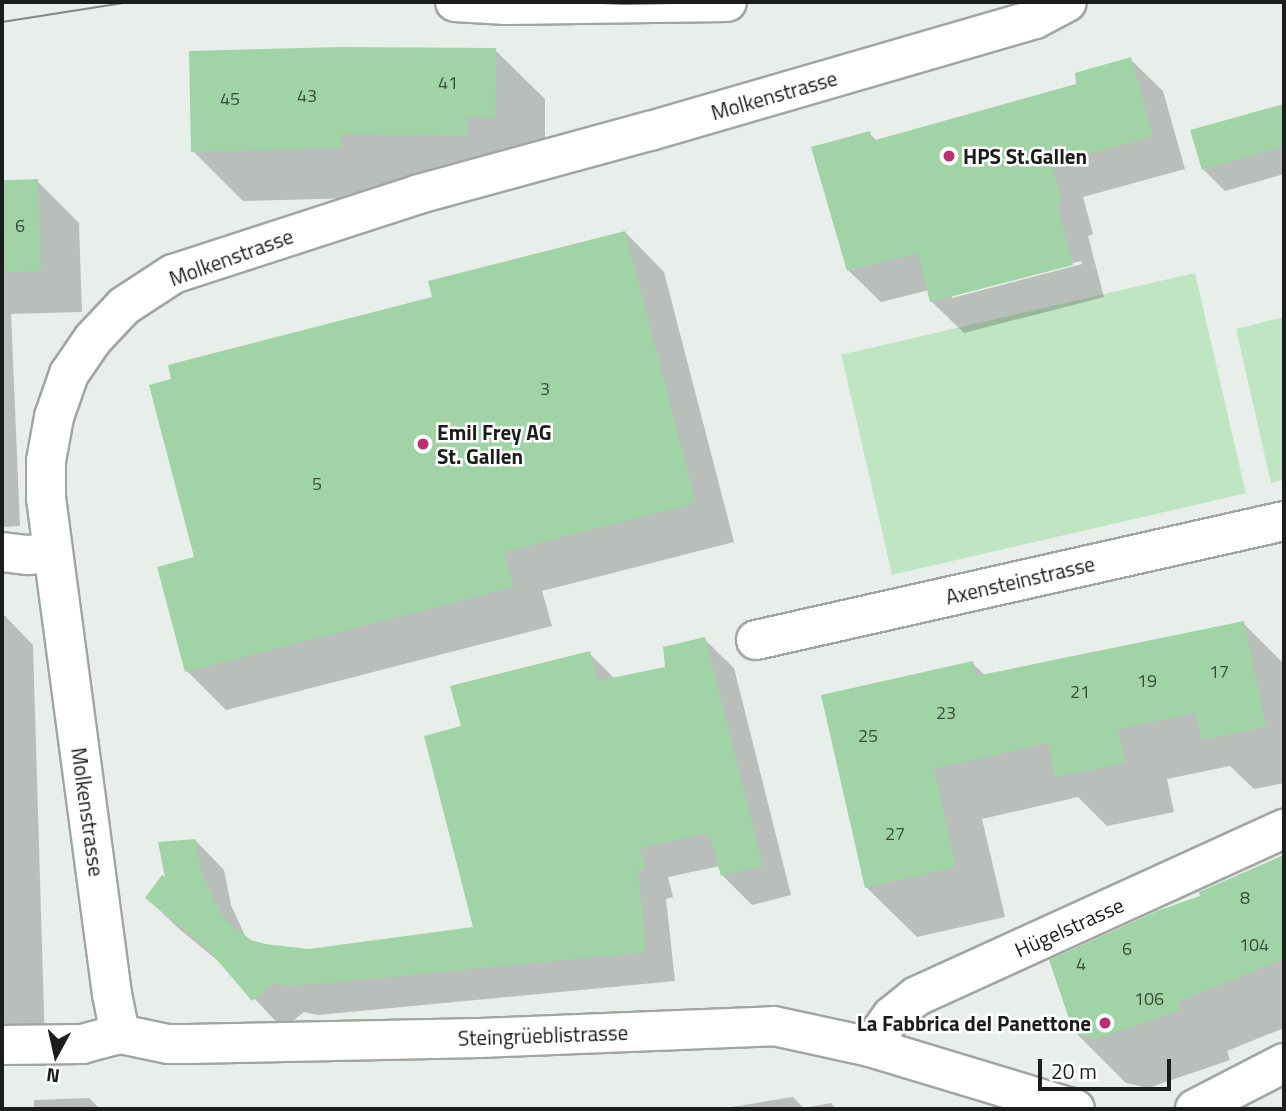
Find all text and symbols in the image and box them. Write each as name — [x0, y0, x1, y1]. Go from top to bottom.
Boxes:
street label: Molkenstrasse — [708, 65, 840, 125]
house number: 41 — [438, 72, 458, 94]
house number: 43 — [297, 85, 317, 107]
house number: 45 — [220, 88, 240, 110]
place label: HPS St.Gallen — [963, 143, 1087, 169]
marker: HPS St.Gallen — [941, 148, 957, 164]
house number: 6 — [15, 215, 25, 237]
street label: Molkenstrasse — [166, 223, 296, 291]
house number: 3 — [540, 378, 550, 400]
place label: Emil Frey AG St. Gallen — [437, 419, 551, 469]
marker: Emil Frey AG St. Gallen — [415, 436, 431, 452]
house number: 5 — [312, 473, 322, 495]
street label: Axensteinstrasse — [943, 551, 1097, 609]
house number: 17 — [1209, 661, 1229, 683]
house number: 19 — [1137, 670, 1157, 692]
house number: 21 — [1070, 681, 1090, 703]
house number: 23 — [936, 702, 956, 724]
house number: 25 — [858, 725, 878, 747]
street label: Molkenstrasse — [66, 746, 110, 878]
house number: 27 — [885, 823, 905, 845]
house number: 8 — [1240, 887, 1250, 909]
street label: Hügelstrasse — [1011, 892, 1127, 962]
house number: 104 — [1239, 934, 1269, 956]
house number: 6 — [1122, 938, 1132, 960]
house number: 4 — [1076, 953, 1086, 975]
house number: 106 — [1134, 988, 1164, 1010]
place label: La Fabbrica del Panettone — [857, 1010, 1091, 1036]
marker: La Fabbrica del Panettone — [1097, 1015, 1113, 1031]
street label: Steingrüeblistrasse — [457, 1019, 629, 1051]
north arrow — [21, 1020, 91, 1090]
scale bar — [1041, 1044, 1174, 1088]
text: 20 m — [1051, 1055, 1097, 1087]
text: N — [44, 1061, 62, 1092]

